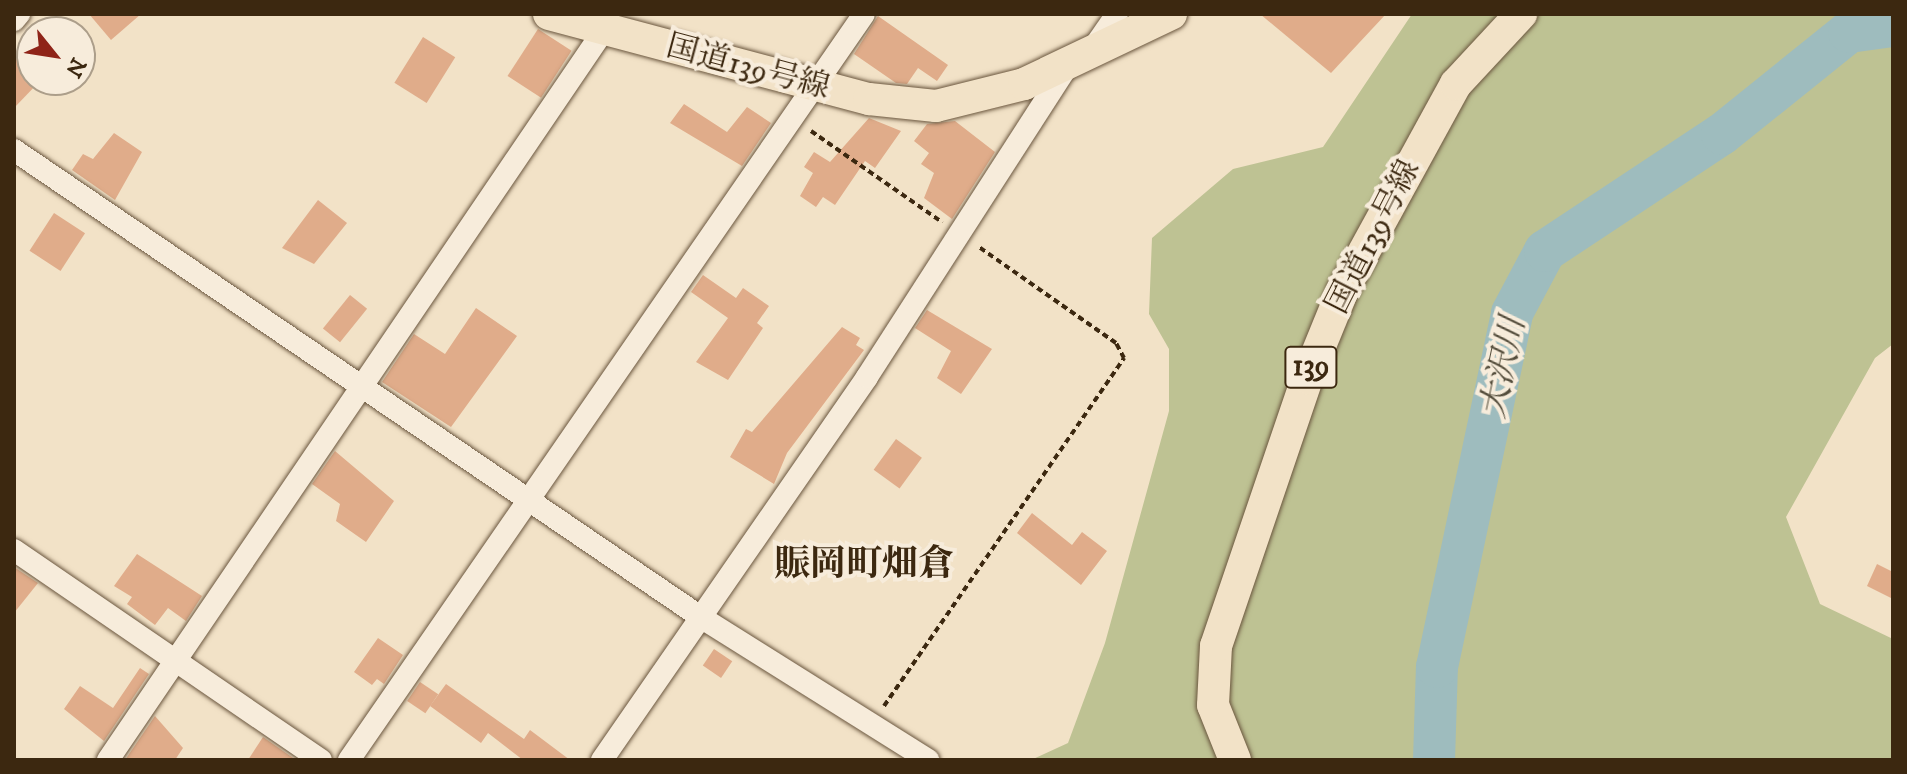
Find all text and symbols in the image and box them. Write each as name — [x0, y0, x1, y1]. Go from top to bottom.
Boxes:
north arrow — [16, 16, 96, 96]
street label: 国道139号線 — [662, 28, 834, 108]
text: N — [59, 53, 92, 82]
street label: 国道139号線 — [1319, 154, 1429, 320]
water label: 大沢川 — [1473, 314, 1535, 422]
road number: 139 — [1283, 341, 1339, 393]
district label: 賑岡町畑倉 — [774, 543, 954, 587]

